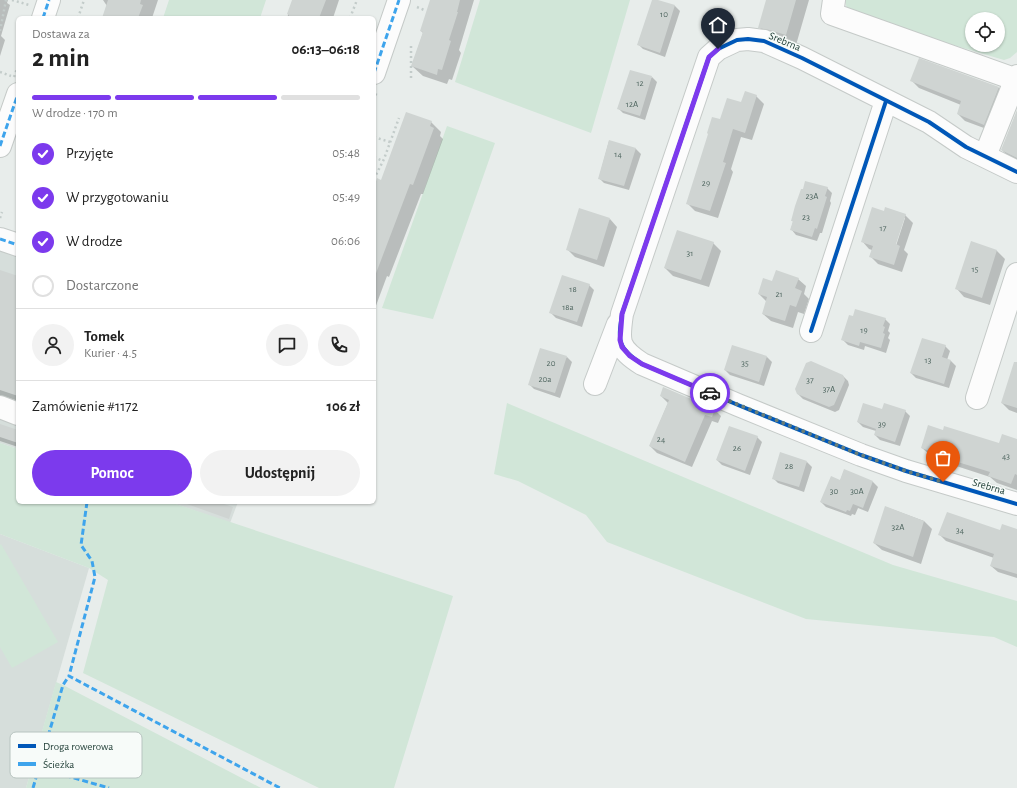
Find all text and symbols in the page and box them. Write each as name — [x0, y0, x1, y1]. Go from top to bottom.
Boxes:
pin — [701, 8, 735, 49]
house number: 10 — [660, 10, 668, 19]
map controls — [965, 12, 1005, 52]
button: locate — [965, 12, 1005, 52]
icon: home — [707, 14, 729, 36]
text: Dostawa za — [32, 28, 90, 41]
street label: Srebrna — [767, 30, 802, 53]
text: 06:13–06:18 — [291, 42, 360, 57]
text: 2 min — [32, 45, 90, 71]
house number: 12 — [636, 79, 644, 88]
house number: 12A — [626, 100, 638, 109]
text: W drodze · 170 m — [32, 107, 118, 120]
icon: check — [32, 143, 54, 165]
text: Przyjęte — [66, 146, 113, 161]
text: 05:48 — [332, 147, 360, 160]
house number: 14 — [614, 150, 622, 159]
house number: 29 — [702, 179, 710, 188]
icon: check — [32, 187, 54, 209]
text: W przygotowaniu — [66, 190, 169, 205]
text: 05:49 — [332, 191, 360, 204]
house number: 23A — [805, 192, 819, 201]
house number: 23 — [802, 213, 810, 222]
house number: 17 — [880, 224, 887, 233]
icon: check — [32, 231, 54, 253]
text: W drodze — [66, 234, 123, 249]
text: 06:06 — [331, 235, 360, 248]
house number: 31 — [687, 249, 693, 258]
house number: 15 — [972, 265, 979, 274]
text: Dostarczone — [66, 278, 139, 293]
house number: 18 — [569, 285, 577, 294]
house number: 21 — [775, 290, 783, 299]
house number: 18a — [562, 303, 574, 312]
button: person — [32, 324, 74, 366]
button: chat — [266, 324, 308, 366]
button: phone — [318, 324, 360, 366]
house number: 19 — [860, 326, 868, 335]
text: Tomek — [84, 329, 124, 344]
text: Kurier · 4.5 — [84, 347, 137, 360]
house number: 13 — [925, 356, 932, 365]
house number: 20 — [547, 359, 556, 368]
house number: 35 — [741, 359, 749, 368]
courier — [690, 373, 730, 413]
house number: 20a — [538, 375, 552, 384]
house number: 37 — [806, 376, 814, 385]
icon: car — [699, 382, 721, 404]
house number: 37A — [823, 385, 835, 394]
text: Zamówienie #1172 — [32, 399, 138, 414]
text: 106 zł — [327, 399, 360, 414]
house number: 39 — [878, 420, 886, 429]
house number: 24 — [657, 435, 666, 444]
pin — [926, 441, 960, 482]
house number: 26 — [733, 444, 741, 453]
icon: bag — [932, 447, 954, 469]
button: Pomoc — [32, 450, 192, 496]
button: Udostępnij — [200, 450, 360, 496]
house number: 43 — [1002, 452, 1010, 461]
house number: 28 — [785, 462, 793, 471]
street label: Srebrna — [971, 477, 1007, 496]
house number: 30 — [830, 487, 838, 496]
house number: 30A — [850, 487, 864, 496]
house number: 32A — [891, 523, 905, 532]
house number: 34 — [956, 526, 965, 535]
legend — [10, 732, 142, 778]
text: Droga rowerowa — [43, 741, 113, 752]
text: Ścieżka — [43, 758, 74, 770]

